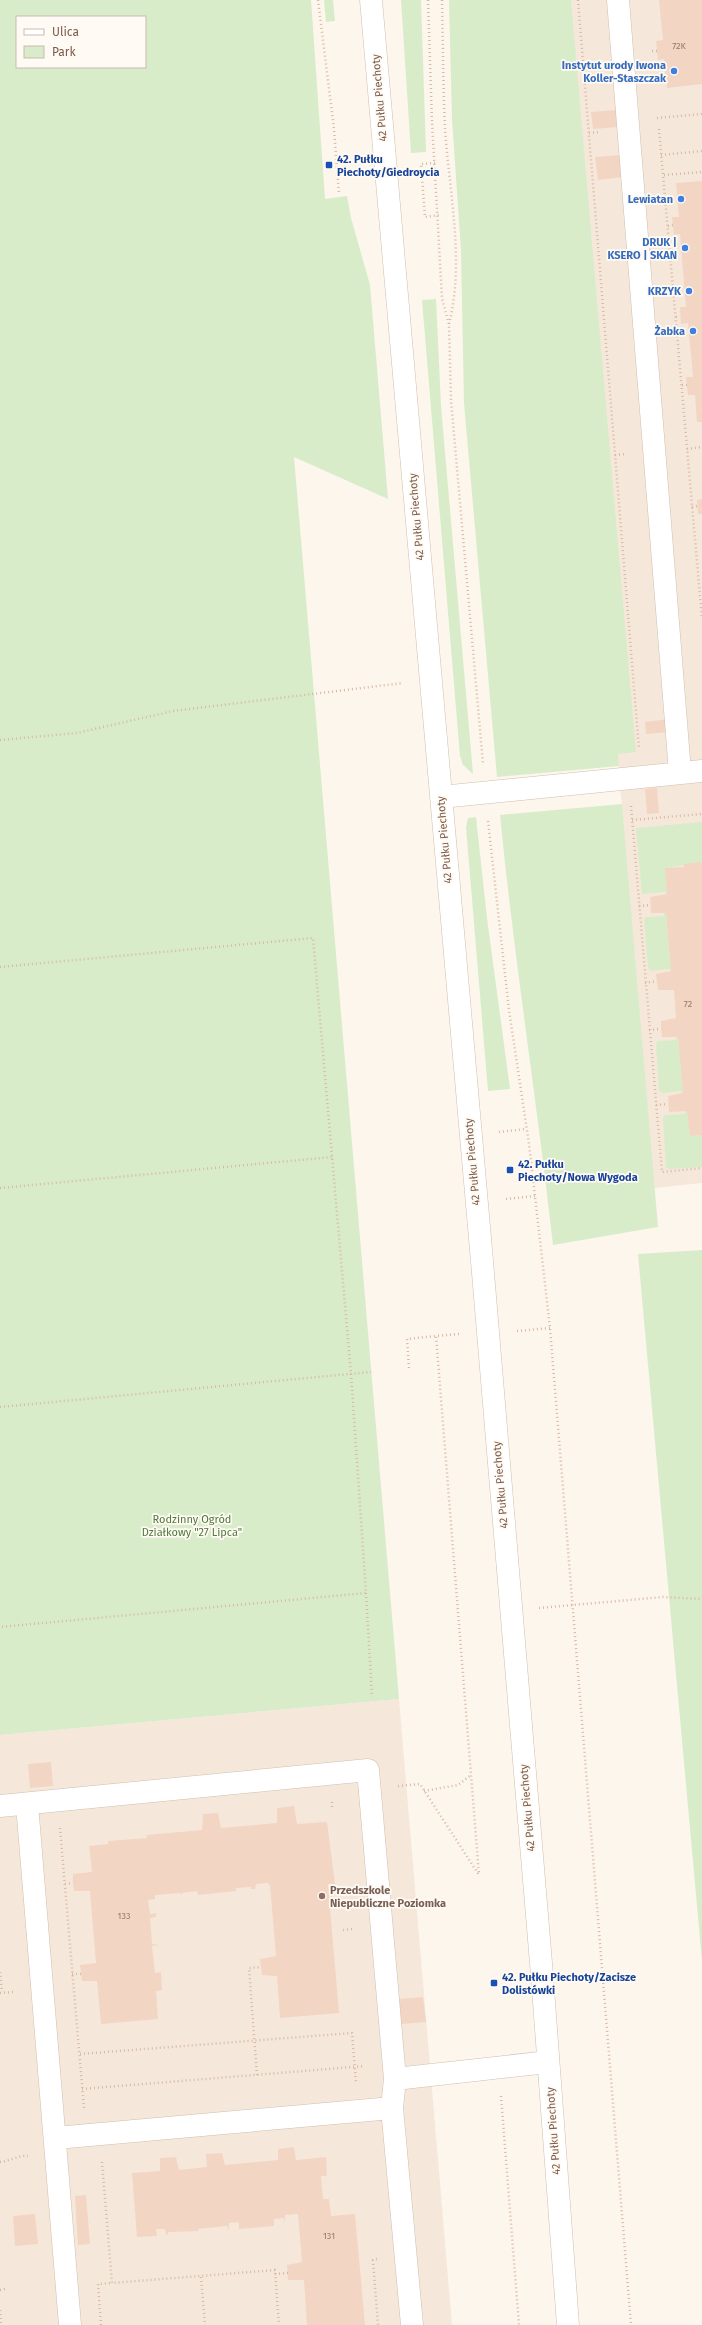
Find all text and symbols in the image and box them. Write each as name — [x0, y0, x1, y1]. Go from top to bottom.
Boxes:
legend — [16, 16, 146, 68]
text: Ulica — [52, 25, 79, 39]
house number: 72K — [672, 41, 687, 51]
text: Park — [52, 45, 76, 59]
street label: 42 Pułku Piechoty — [369, 53, 390, 142]
place label: Instytut urody Iwona Koller-Staszczak — [562, 59, 667, 85]
marker: Instytut urody Iwona Koller-Staszczak — [669, 66, 679, 76]
place label: 42. Pułku Piechoty/Giedroycia — [337, 153, 440, 179]
marker: 42. Pułku Piechoty/Giedroycia — [324, 160, 334, 170]
place label: Lewiatan — [628, 193, 673, 206]
marker: Lewiatan — [676, 194, 686, 204]
place label: DRUK | KSERO | SKAN — [607, 236, 677, 262]
marker: DRUK | KSERO | SKAN — [680, 243, 690, 253]
place label: KRZYK — [648, 285, 682, 298]
marker: KRZYK — [684, 286, 694, 296]
place label: Żabka — [655, 325, 685, 338]
marker: Żabka — [688, 326, 698, 336]
street label: 42 Pułku Piechoty — [406, 472, 427, 561]
street label: 42 Pułku Piechoty — [434, 795, 455, 884]
house number: 72 — [684, 999, 692, 1009]
street label: 42 Pułku Piechoty — [462, 1117, 483, 1206]
place label: 42. Pułku Piechoty/Nowa Wygoda — [518, 1158, 638, 1184]
marker: 42. Pułku Piechoty/Nowa Wygoda — [505, 1165, 515, 1175]
street label: 42 Pułku Piechoty — [490, 1440, 511, 1529]
park label: Rodzinny Ogród Działkowy "27 Lipca" — [142, 1513, 242, 1539]
street label: 42 Pułku Piechoty — [517, 1763, 538, 1852]
place label: Przedszkole Niepubliczne Poziomka — [330, 1884, 446, 1910]
marker: Przedszkole Niepubliczne Poziomka — [317, 1891, 327, 1901]
house number: 133 — [118, 1911, 130, 1921]
place label: 42. Pułku Piechoty/Zacisze Dolistówki — [502, 1971, 636, 1997]
marker: 42. Pułku Piechoty/Zacisze Dolistówki — [489, 1978, 499, 1988]
street label: 42 Pułku Piechoty — [544, 2086, 563, 2175]
house number: 131 — [323, 2231, 335, 2241]

